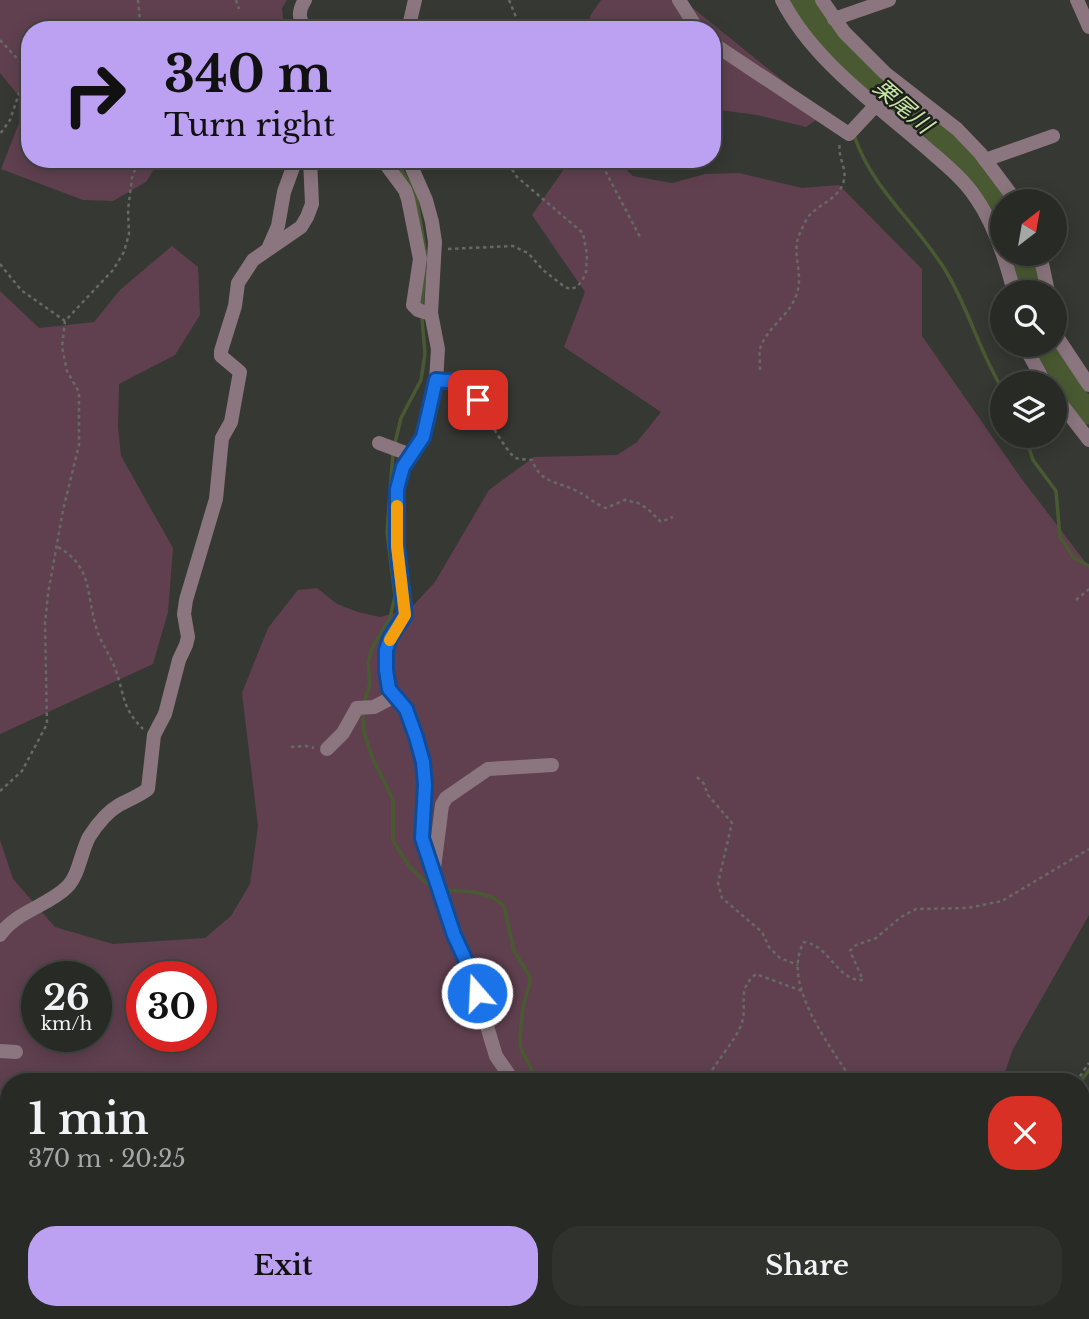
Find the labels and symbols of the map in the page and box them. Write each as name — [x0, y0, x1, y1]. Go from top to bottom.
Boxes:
water label: 栗尾川 — [868, 73, 940, 141]
north arrow — [990, 189, 1068, 266]
pin — [448, 370, 508, 430]
position arrow — [440, 956, 514, 1030]
speed limit sign: 30 — [126, 961, 217, 1052]

